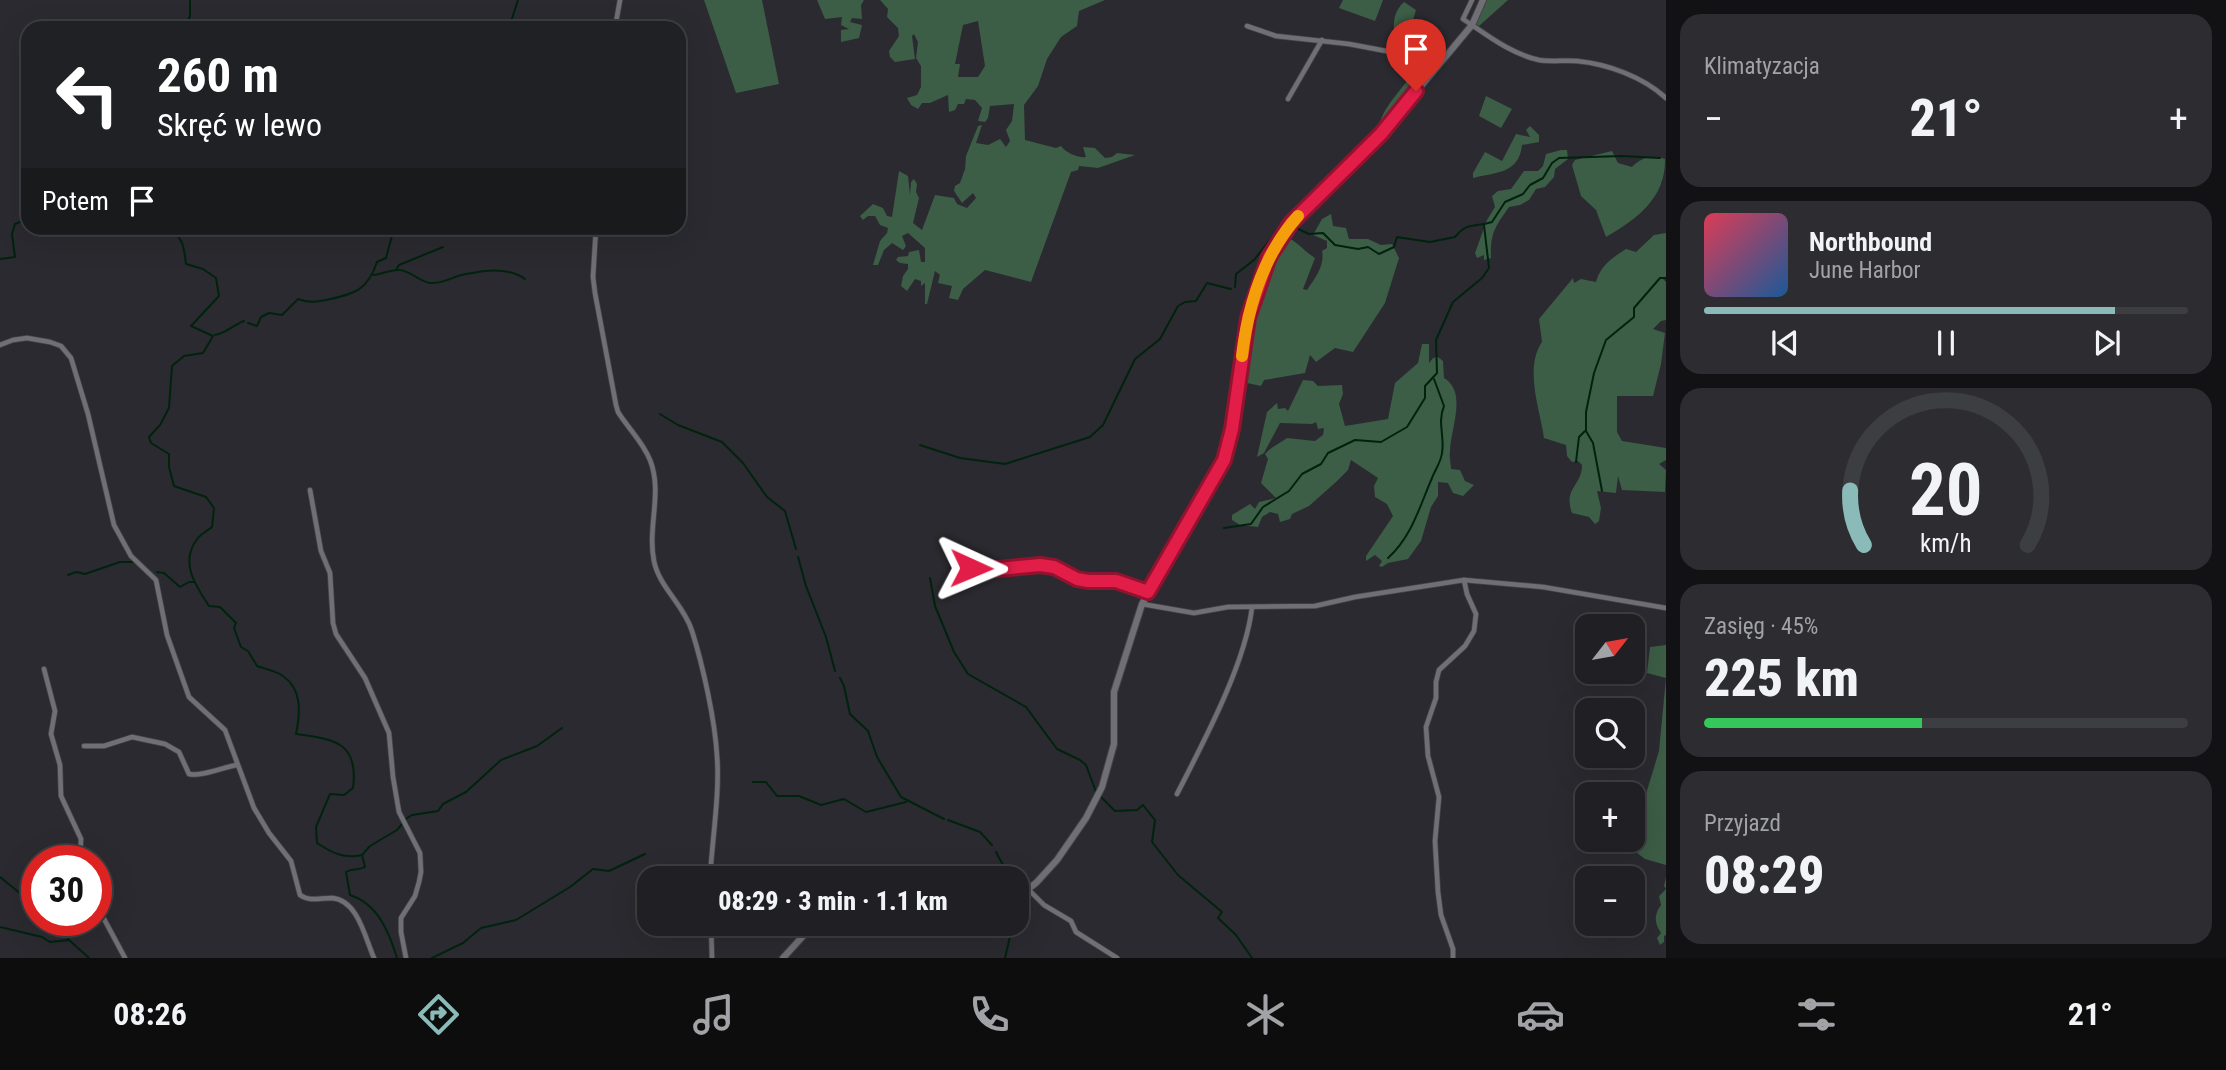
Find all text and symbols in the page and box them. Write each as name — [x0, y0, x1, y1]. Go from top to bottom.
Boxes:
pin — [1386, 19, 1446, 91]
icon: arrive — [1397, 30, 1435, 68]
text: 260 m — [157, 47, 279, 104]
icon: left — [42, 49, 133, 140]
text: Klimatyzacja — [1704, 53, 1820, 80]
text: 21° — [1909, 88, 1983, 149]
text: − — [1704, 97, 1723, 141]
text: + — [2169, 97, 2188, 141]
text: Skręć w lewo — [157, 106, 322, 144]
icon: arrive — [123, 182, 161, 220]
text: Potem — [42, 186, 109, 216]
text: Northbound — [1809, 227, 1932, 257]
text: June Harbor — [1809, 257, 1921, 284]
icon: previous — [1766, 324, 1804, 362]
icon: pause — [1927, 324, 1965, 362]
icon: next — [2088, 324, 2126, 362]
text: 20 — [1909, 447, 1983, 533]
text: km/h — [1920, 529, 1972, 558]
position arrow — [934, 531, 1008, 605]
text: Zasięg · 45% — [1704, 613, 1818, 640]
north arrow — [1575, 614, 1645, 684]
map controls — [1575, 614, 1645, 936]
text: 225 km — [1704, 648, 1859, 709]
button: search — [1575, 698, 1645, 768]
button: + — [1575, 782, 1645, 852]
text: Przyjazd — [1704, 810, 1781, 837]
speed limit sign: 30 — [21, 845, 112, 936]
text: 08:29 — [1704, 845, 1824, 906]
button: − — [1575, 866, 1645, 936]
text: 08:29 · 3 min · 1.1 km — [718, 886, 948, 916]
icon: directions — [414, 990, 463, 1039]
icon: music — [689, 990, 738, 1039]
icon: phone — [965, 990, 1014, 1039]
icon: climate — [1241, 990, 1290, 1039]
icon: car — [1516, 990, 1565, 1039]
icon: filters — [1792, 990, 1841, 1039]
text: 08:26 — [113, 995, 187, 1033]
text: 21° — [2068, 995, 2113, 1033]

